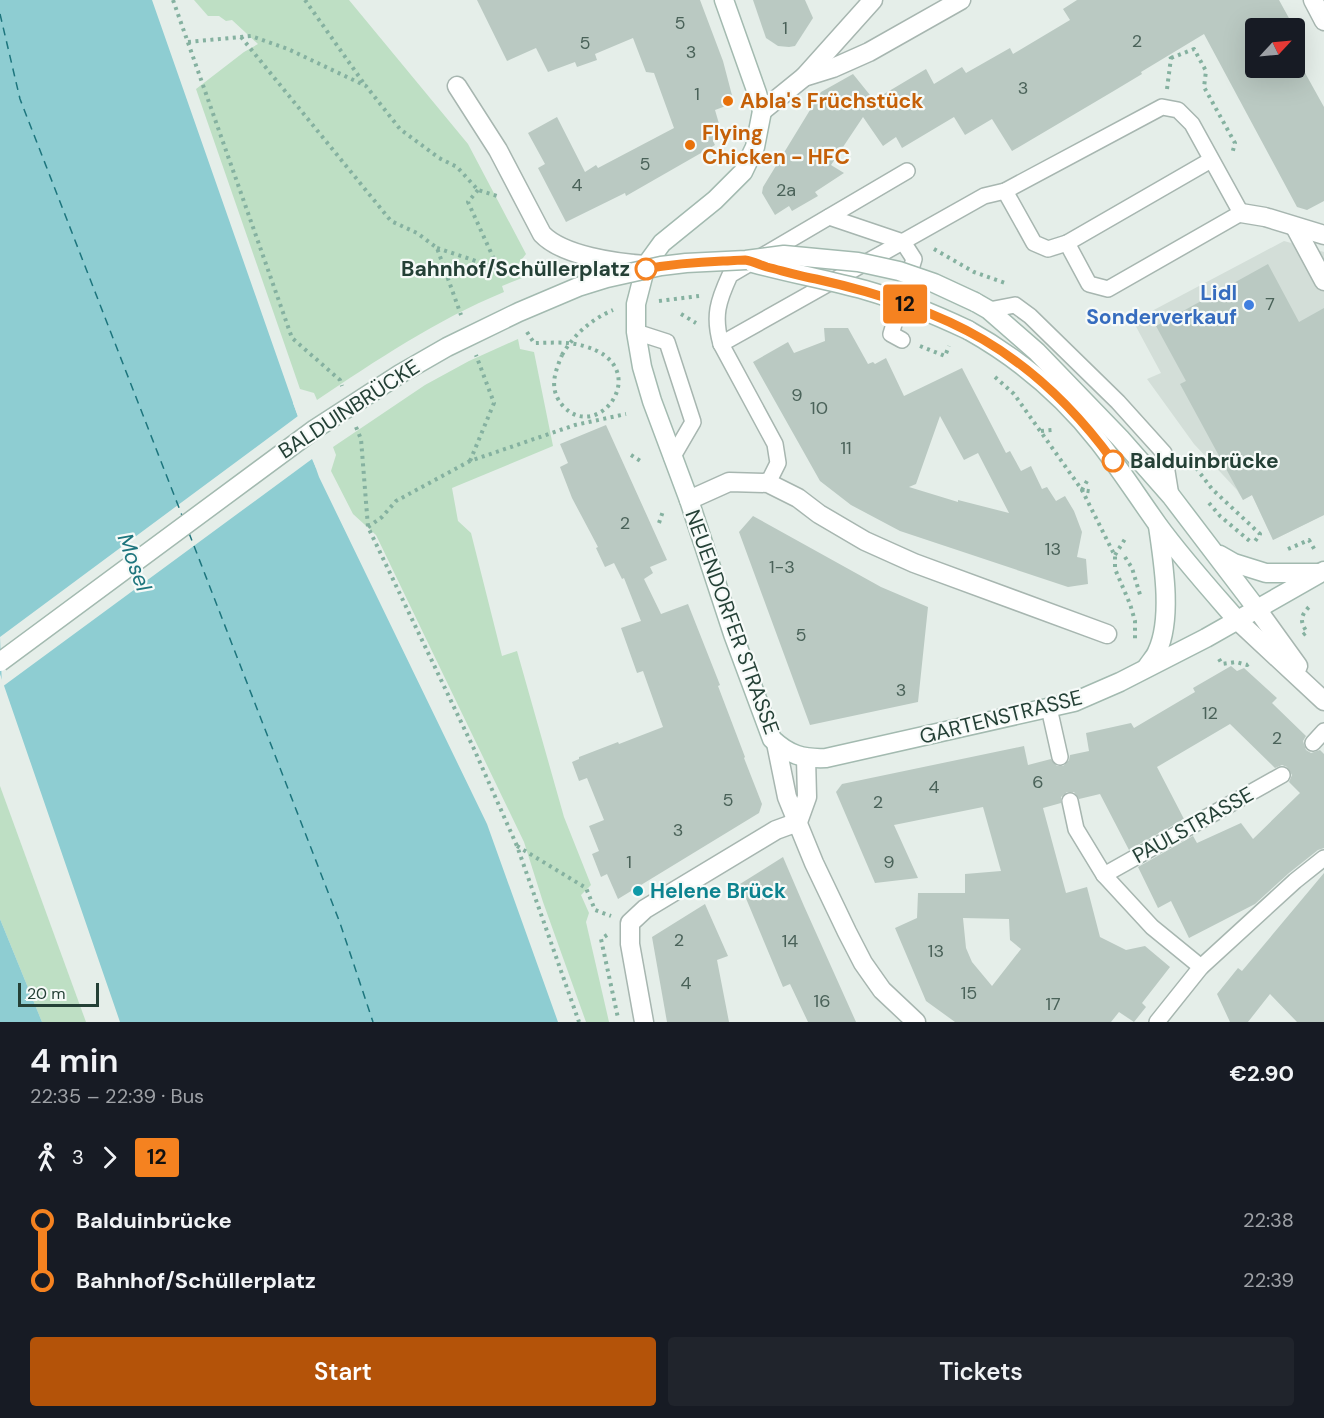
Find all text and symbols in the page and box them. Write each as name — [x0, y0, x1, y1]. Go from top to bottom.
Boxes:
house number: 5 — [675, 11, 685, 35]
house number: 1 — [782, 16, 788, 40]
north arrow — [1245, 18, 1305, 78]
map controls — [1245, 18, 1305, 78]
house number: 2 — [1132, 29, 1142, 53]
house number: 5 — [580, 31, 590, 55]
house number: 3 — [686, 40, 696, 64]
house number: 3 — [1018, 76, 1028, 100]
house number: 1 — [694, 82, 700, 106]
place label: Abla's Früchstück — [740, 87, 924, 115]
marker: Abla's Früchstück — [721, 94, 735, 108]
place label: Flying Chicken - HFC — [702, 119, 850, 171]
marker: Flying Chicken - HFC — [683, 138, 697, 152]
house number: 5 — [640, 152, 650, 176]
house number: 4 — [572, 173, 583, 197]
house number: 2a — [776, 178, 796, 202]
place label: Bahnhof/Schüllerplatz — [401, 255, 630, 283]
marker: Bahnhof/Schüllerplatz — [635, 258, 657, 280]
place label: Lidl Sonderverkauf — [1086, 279, 1237, 331]
line badge: 12 — [878, 284, 932, 324]
text: 12 — [895, 290, 915, 318]
house number: 7 — [1265, 292, 1275, 316]
marker: Lidl Sonderverkauf — [1242, 298, 1256, 312]
street label: BALDUINBRÜCKE — [273, 353, 425, 465]
house number: 9 — [791, 383, 803, 407]
house number: 10 — [810, 396, 828, 420]
house number: 11 — [840, 436, 852, 460]
place label: Balduinbrücke — [1130, 447, 1279, 475]
marker: Balduinbrücke — [1102, 450, 1124, 472]
street label: NEUENDORFER STRASSE — [678, 506, 786, 738]
house number: 2 — [620, 511, 630, 535]
water label: Mosel — [111, 529, 159, 596]
house number: 13 — [1045, 537, 1061, 561]
house number: 1-3 — [769, 555, 795, 579]
house number: 5 — [796, 623, 806, 647]
house number: 3 — [896, 678, 906, 702]
street label: GARTENSTRASSE — [917, 683, 1085, 751]
house number: 12 — [1202, 701, 1218, 725]
house number: 2 — [1272, 726, 1282, 750]
house number: 6 — [1032, 770, 1044, 794]
house number: 4 — [929, 775, 940, 799]
street label: PAULSTRASSE — [1128, 780, 1258, 870]
house number: 5 — [723, 788, 733, 812]
house number: 2 — [873, 790, 883, 814]
house number: 3 — [673, 818, 683, 842]
house number: 1 — [626, 850, 632, 874]
house number: 9 — [883, 850, 895, 874]
place label: Helene Brück — [650, 877, 786, 905]
marker: Helene Brück — [631, 884, 645, 898]
house number: 2 — [674, 928, 684, 952]
house number: 14 — [782, 929, 798, 953]
house number: 13 — [928, 939, 944, 963]
house number: 4 — [681, 971, 692, 995]
scale bar — [18, 980, 99, 1008]
house number: 15 — [961, 981, 977, 1005]
text: 20 m — [27, 983, 66, 1004]
house number: 16 — [814, 989, 830, 1013]
house number: 17 — [1045, 992, 1061, 1016]
text: 4 min — [30, 1039, 118, 1082]
text: €2.90 — [1230, 1059, 1294, 1088]
text: 22:35 – 22:39 · Bus — [30, 1083, 204, 1109]
icon: walk — [30, 1141, 63, 1174]
icon: forward — [93, 1141, 126, 1174]
text: 12 — [147, 1143, 167, 1171]
text: 3 — [72, 1144, 84, 1170]
text: Balduinbrücke — [76, 1206, 232, 1235]
text: 22:38 — [1243, 1207, 1294, 1233]
text: Bahnhof/Schüllerplatz — [76, 1266, 316, 1295]
text: 22:39 — [1243, 1267, 1294, 1293]
button: Start — [30, 1337, 656, 1406]
button: Tickets — [668, 1337, 1294, 1406]

